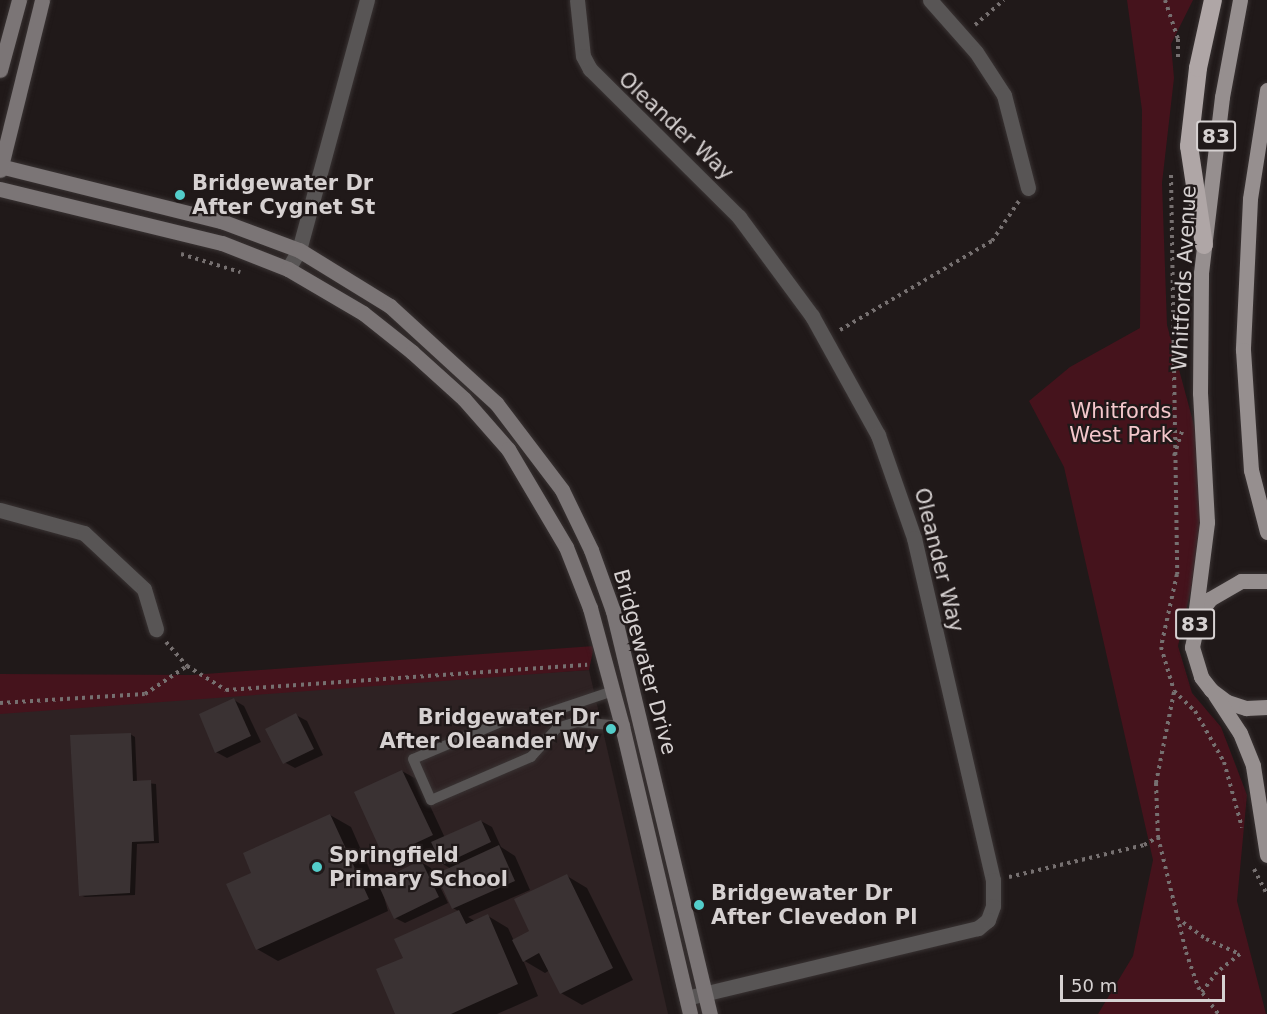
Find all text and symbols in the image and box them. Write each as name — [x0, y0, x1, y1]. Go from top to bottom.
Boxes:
street label: Oleander Way — [613, 66, 739, 186]
road number: 83 — [1195, 119, 1237, 153]
place label: Bridgewater Dr After Cygnet St — [192, 170, 375, 220]
street label: Whitfords Avenue — [1167, 185, 1201, 371]
marker: Bridgewater Dr After Cygnet St — [173, 188, 187, 202]
park label: Whitfords West Park — [1069, 398, 1173, 448]
street label: Oleander Way — [909, 485, 969, 635]
street label: Bridgewater Drive — [608, 567, 682, 757]
road number: 83 — [1174, 607, 1216, 641]
place label: Bridgewater Dr After Oleander Wy — [379, 704, 599, 754]
marker: Bridgewater Dr After Oleander Wy — [604, 722, 618, 736]
place label: Springfield Primary School — [329, 842, 508, 892]
marker: Springfield Primary School — [310, 860, 324, 874]
place label: Bridgewater Dr After Clevedon Pl — [711, 880, 917, 930]
marker: Bridgewater Dr After Clevedon Pl — [692, 898, 706, 912]
scale bar — [1063, 963, 1228, 1001]
text: 50 m — [1071, 975, 1117, 996]

